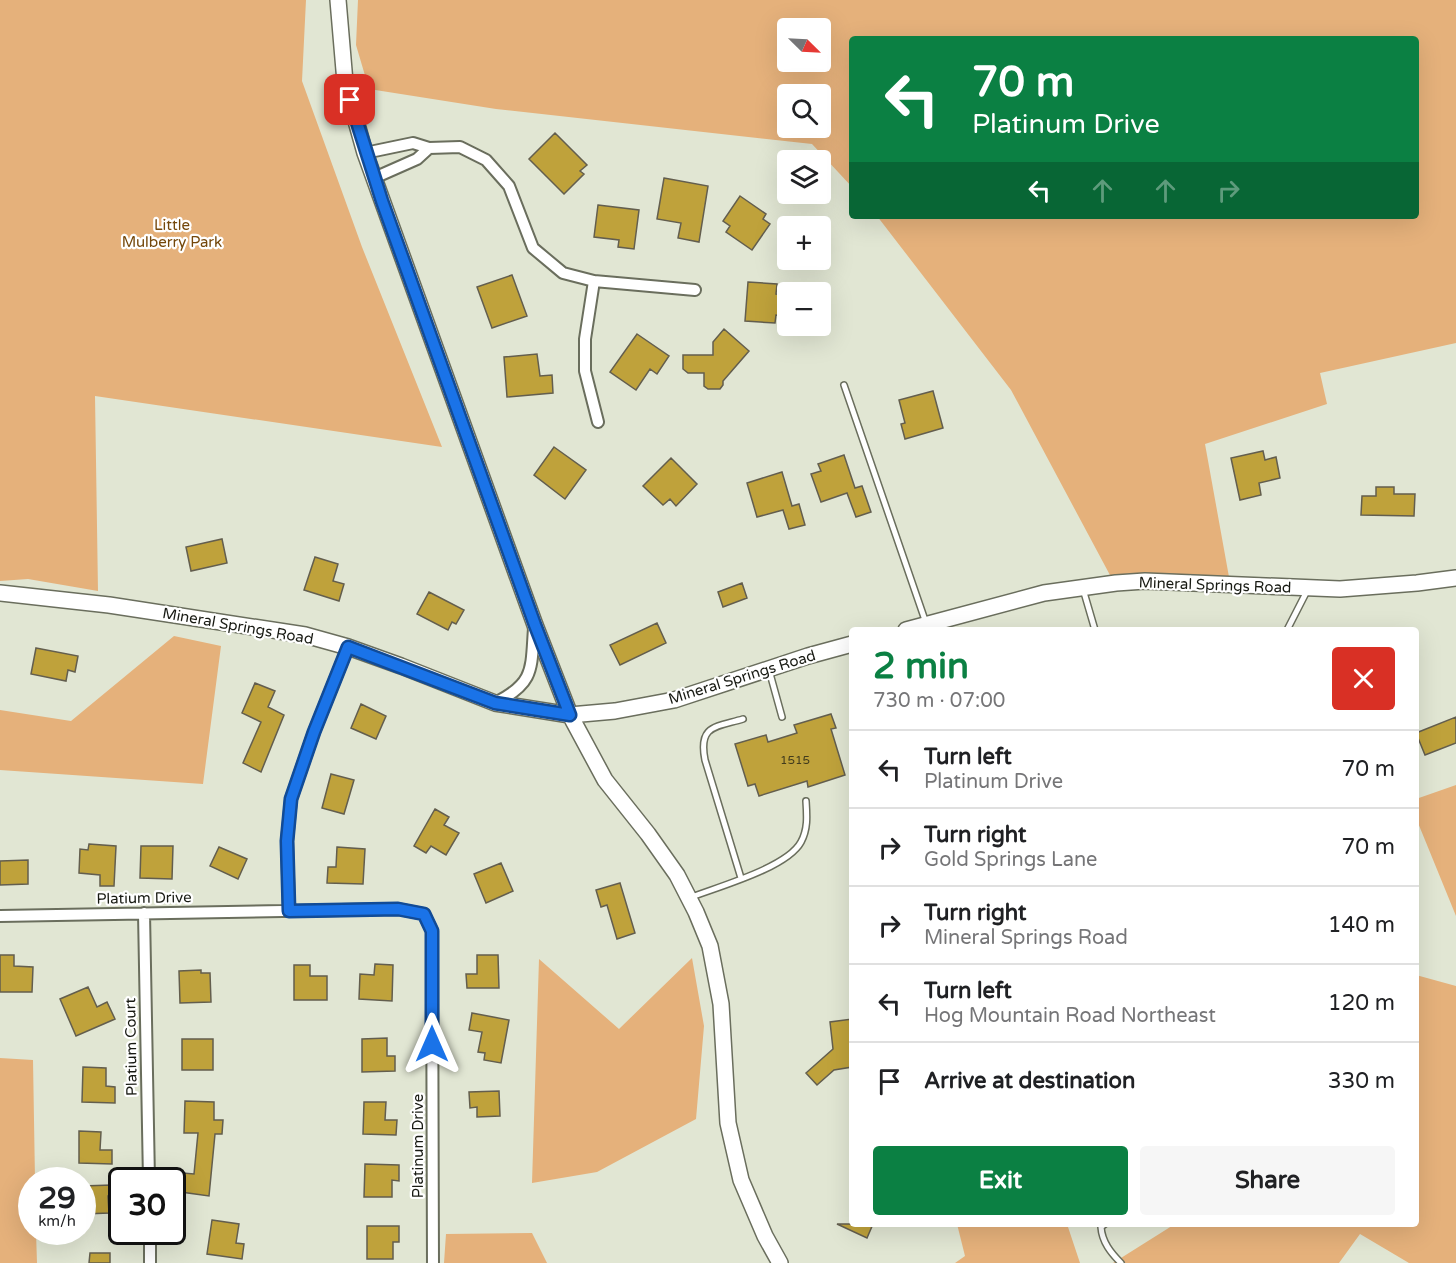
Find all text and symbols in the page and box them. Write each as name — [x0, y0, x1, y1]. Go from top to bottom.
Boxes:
north arrow — [777, 18, 831, 72]
map controls — [777, 18, 831, 336]
text: 70 m — [972, 57, 1074, 108]
icon: left — [873, 60, 951, 138]
pin — [324, 74, 375, 125]
icon: arrive — [333, 83, 366, 116]
button: search — [777, 84, 831, 138]
text: Platinum Drive — [972, 108, 1160, 141]
button: layers — [777, 150, 831, 204]
icon: left — [1023, 174, 1056, 207]
icon: ahead — [1086, 174, 1119, 207]
icon: ahead — [1149, 174, 1182, 207]
icon: right — [1212, 174, 1245, 207]
park label: Little Mulberry Park — [122, 216, 222, 251]
button: + — [777, 216, 831, 270]
button: − — [777, 282, 831, 336]
street label: Mineral Springs Road — [1138, 573, 1292, 597]
street label: Mineral Springs Road — [161, 604, 315, 648]
text: 2 min — [873, 645, 969, 688]
street label: Mineral Springs Road — [666, 646, 818, 708]
button: close — [1332, 647, 1395, 710]
text: 730 m · 07:00 — [873, 689, 1005, 713]
text: Turn left — [924, 744, 1012, 770]
house number: 1515 — [780, 753, 810, 767]
icon: left — [873, 753, 906, 786]
text: 70 m — [1341, 756, 1395, 782]
text: Platinum Drive — [924, 770, 1063, 794]
text: Turn right — [924, 822, 1026, 848]
icon: right — [873, 831, 906, 864]
text: 70 m — [1341, 834, 1395, 860]
text: Gold Springs Lane — [924, 848, 1097, 872]
street label: Platium Drive — [96, 888, 192, 908]
text: Turn right — [924, 900, 1026, 926]
icon: right — [873, 909, 906, 942]
text: 140 m — [1328, 912, 1395, 938]
text: Mineral Springs Road — [924, 926, 1128, 950]
text: Turn left — [924, 978, 1012, 1004]
icon: left — [873, 987, 906, 1020]
text: 120 m — [1328, 990, 1395, 1016]
street label: Platium Court — [121, 998, 141, 1096]
text: Hog Mountain Road Northeast — [924, 1004, 1216, 1028]
position arrow — [400, 1012, 464, 1076]
icon: arrive — [873, 1065, 906, 1098]
text: Arrive at destination — [924, 1068, 1135, 1094]
text: 330 m — [1328, 1068, 1395, 1094]
street label: Platinum Drive — [409, 1094, 427, 1198]
button: Exit — [873, 1146, 1128, 1215]
button: Share — [1140, 1146, 1395, 1215]
speed limit sign: 30 — [108, 1167, 186, 1245]
text: 29 — [38, 1180, 76, 1217]
text: km/h — [38, 1212, 76, 1230]

